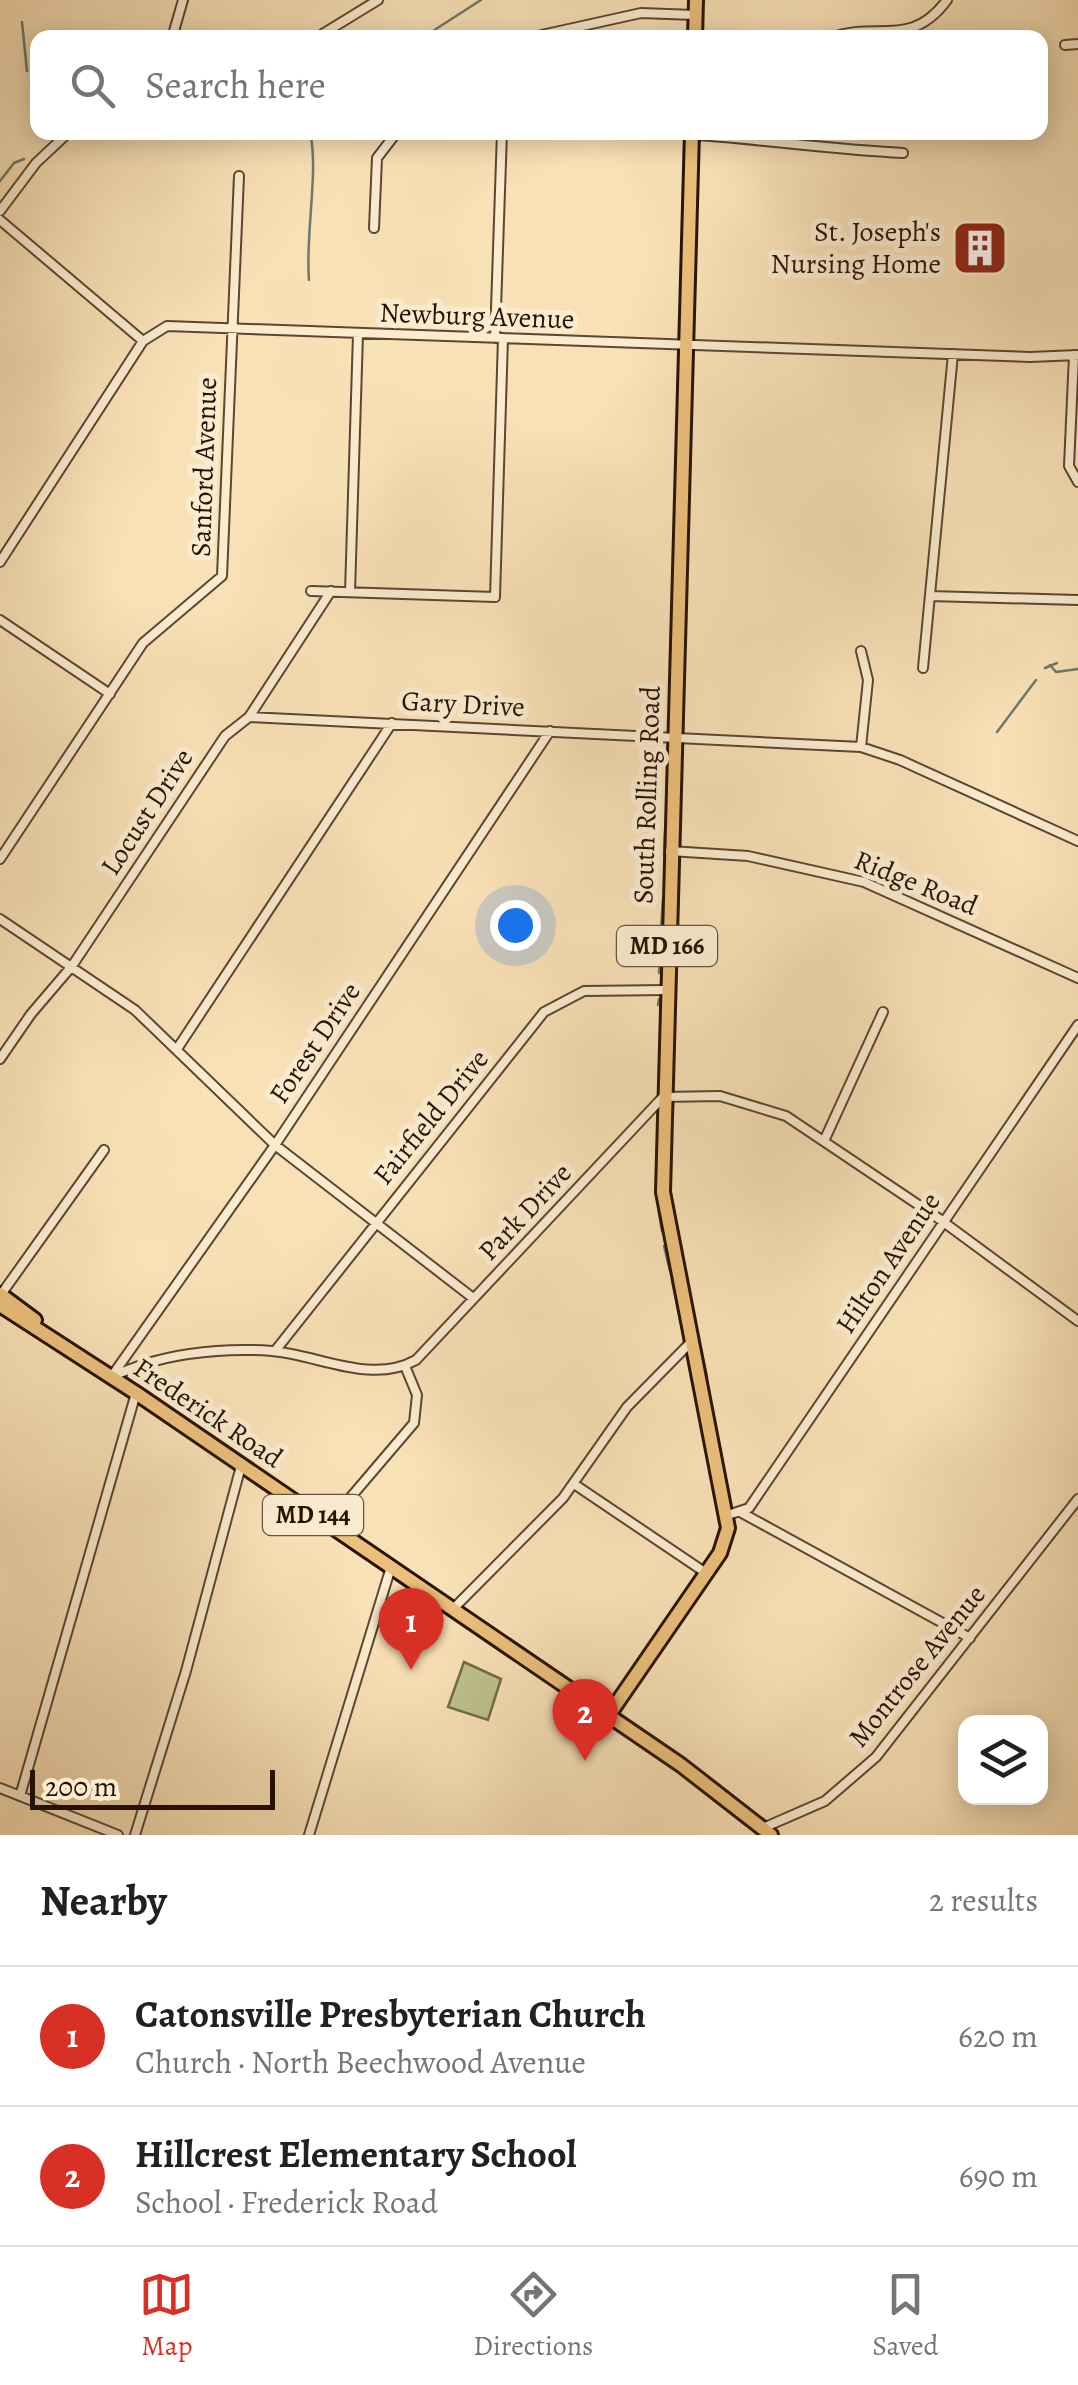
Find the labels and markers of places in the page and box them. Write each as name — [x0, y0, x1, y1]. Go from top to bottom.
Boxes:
place label: St. Joseph's Nursing Home — [771, 213, 941, 283]
building icon: St. Joseph's Nursing Home — [950, 218, 1010, 278]
pin: 1 — [378, 1588, 444, 1670]
pin: 2 — [552, 1678, 618, 1761]

